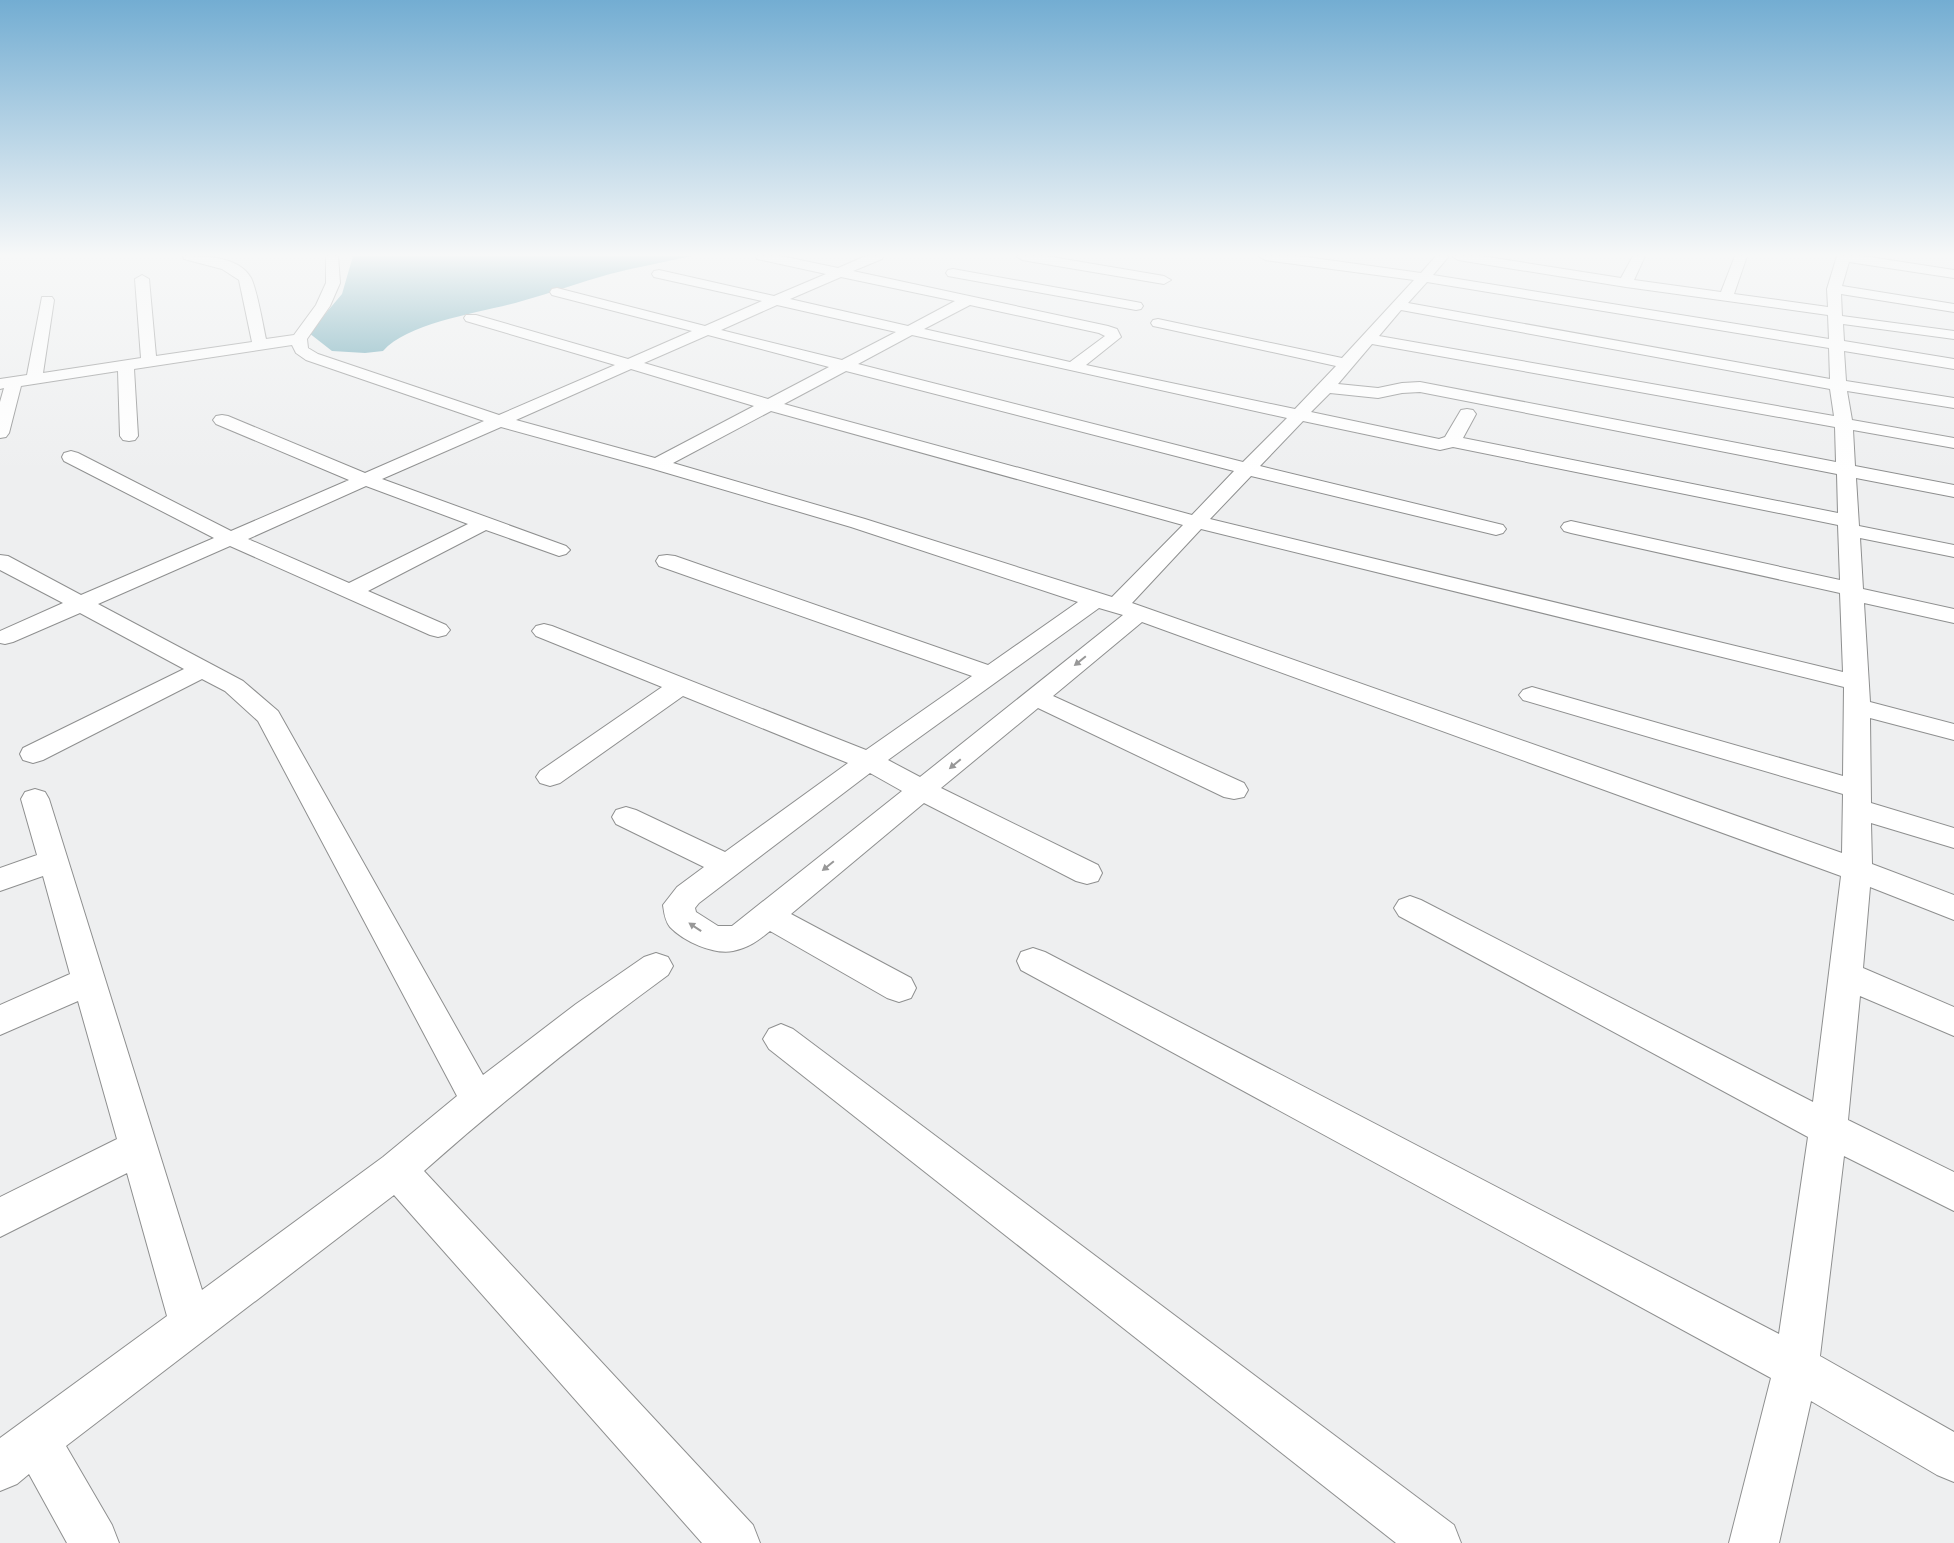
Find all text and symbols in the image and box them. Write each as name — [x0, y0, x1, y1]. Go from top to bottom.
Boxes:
one-way arrow — [1074, 655, 1087, 666]
one-way arrow — [949, 758, 961, 770]
one-way arrow — [822, 861, 835, 872]
one-way arrow — [688, 922, 702, 932]

